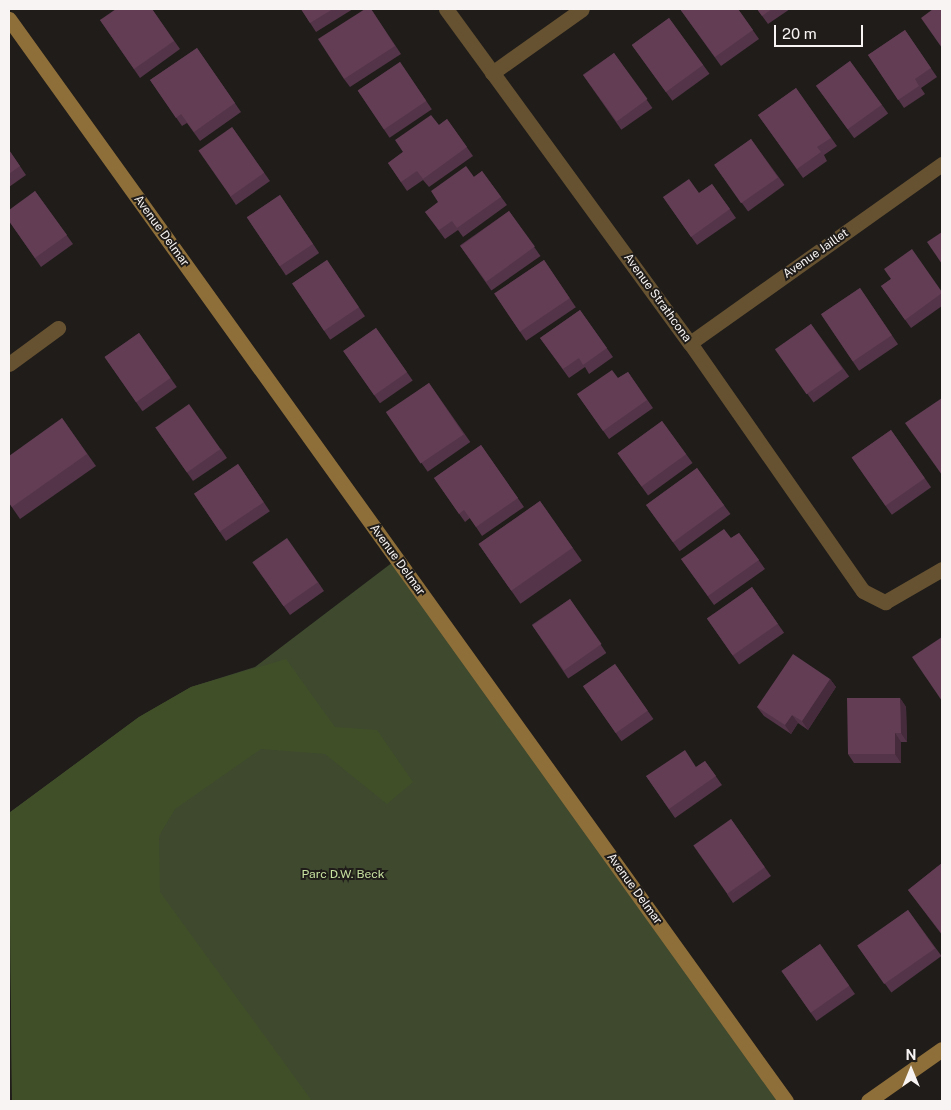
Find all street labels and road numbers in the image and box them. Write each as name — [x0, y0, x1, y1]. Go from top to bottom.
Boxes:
street label: Avenue Delmar — [130, 193, 192, 269]
street label: Avenue Jaillet — [781, 226, 851, 282]
street label: Avenue Strathcona — [620, 251, 694, 345]
street label: Avenue Delmar — [366, 522, 428, 598]
street label: Avenue Delmar — [603, 851, 665, 927]

